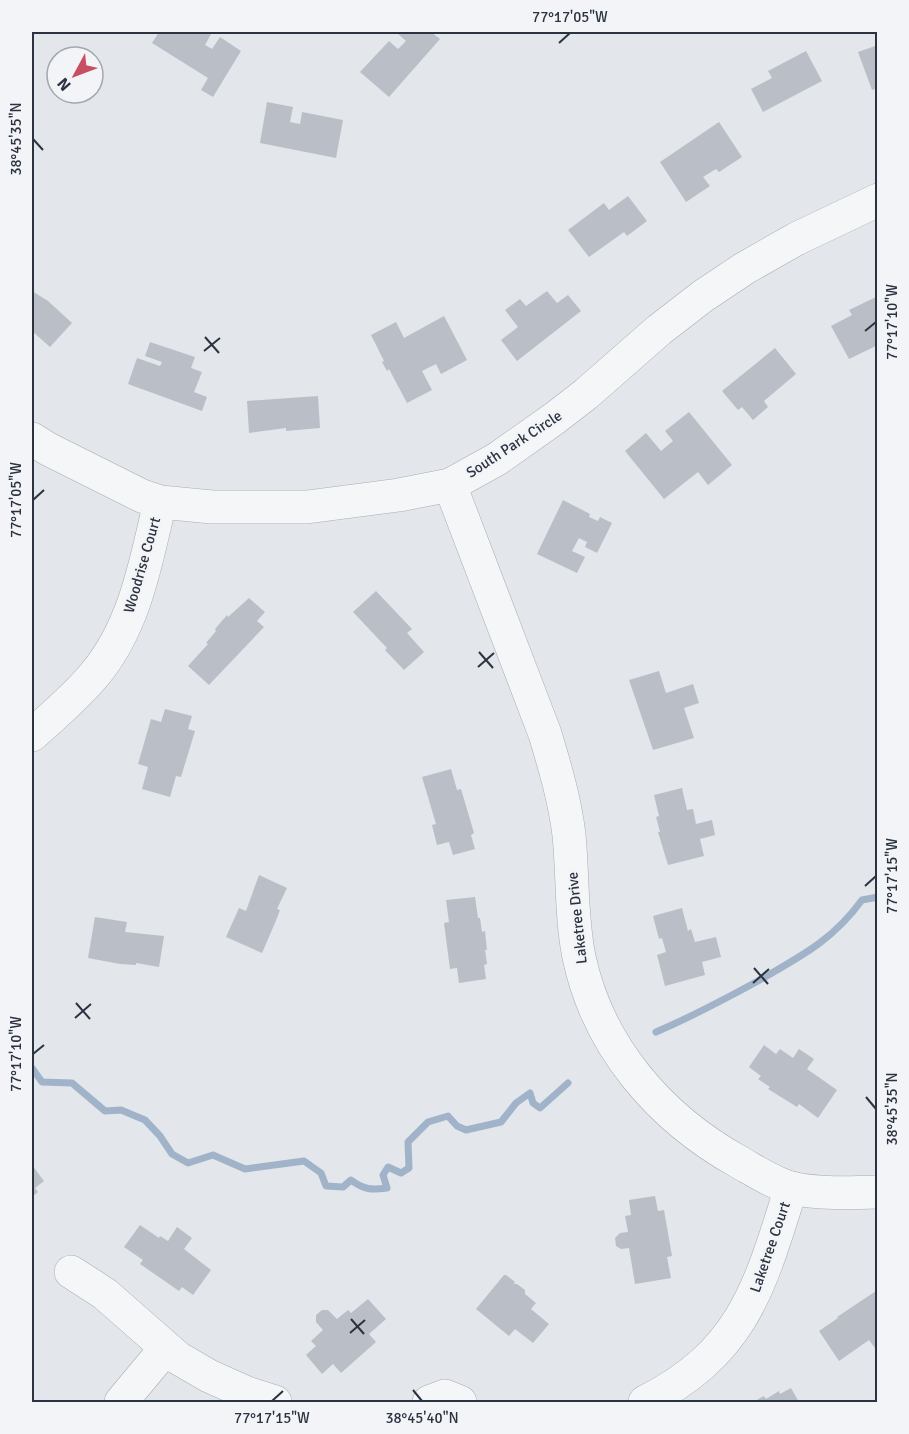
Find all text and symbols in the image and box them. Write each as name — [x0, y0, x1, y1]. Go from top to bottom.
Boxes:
text: 77°17'05"W — [532, 8, 608, 26]
north arrow — [45, 45, 105, 105]
text: N — [53, 73, 76, 95]
text: 38°45'35"N — [7, 102, 25, 176]
text: 77°17'10"W — [883, 284, 901, 360]
street label: South Park Circle — [463, 406, 565, 482]
text: 77°17'05"W — [7, 462, 25, 538]
street label: Woodrise Court — [120, 515, 164, 615]
text: 77°17'15"W — [883, 838, 901, 914]
street label: Laketree Drive — [563, 871, 591, 965]
text: 77°17'10"W — [7, 1016, 25, 1092]
text: 38°45'35"N — [883, 1072, 901, 1146]
street label: Laketree Court — [746, 1199, 794, 1295]
text: 77°17'15"W — [234, 1409, 310, 1427]
text: 38°45'40"N — [385, 1409, 459, 1427]

